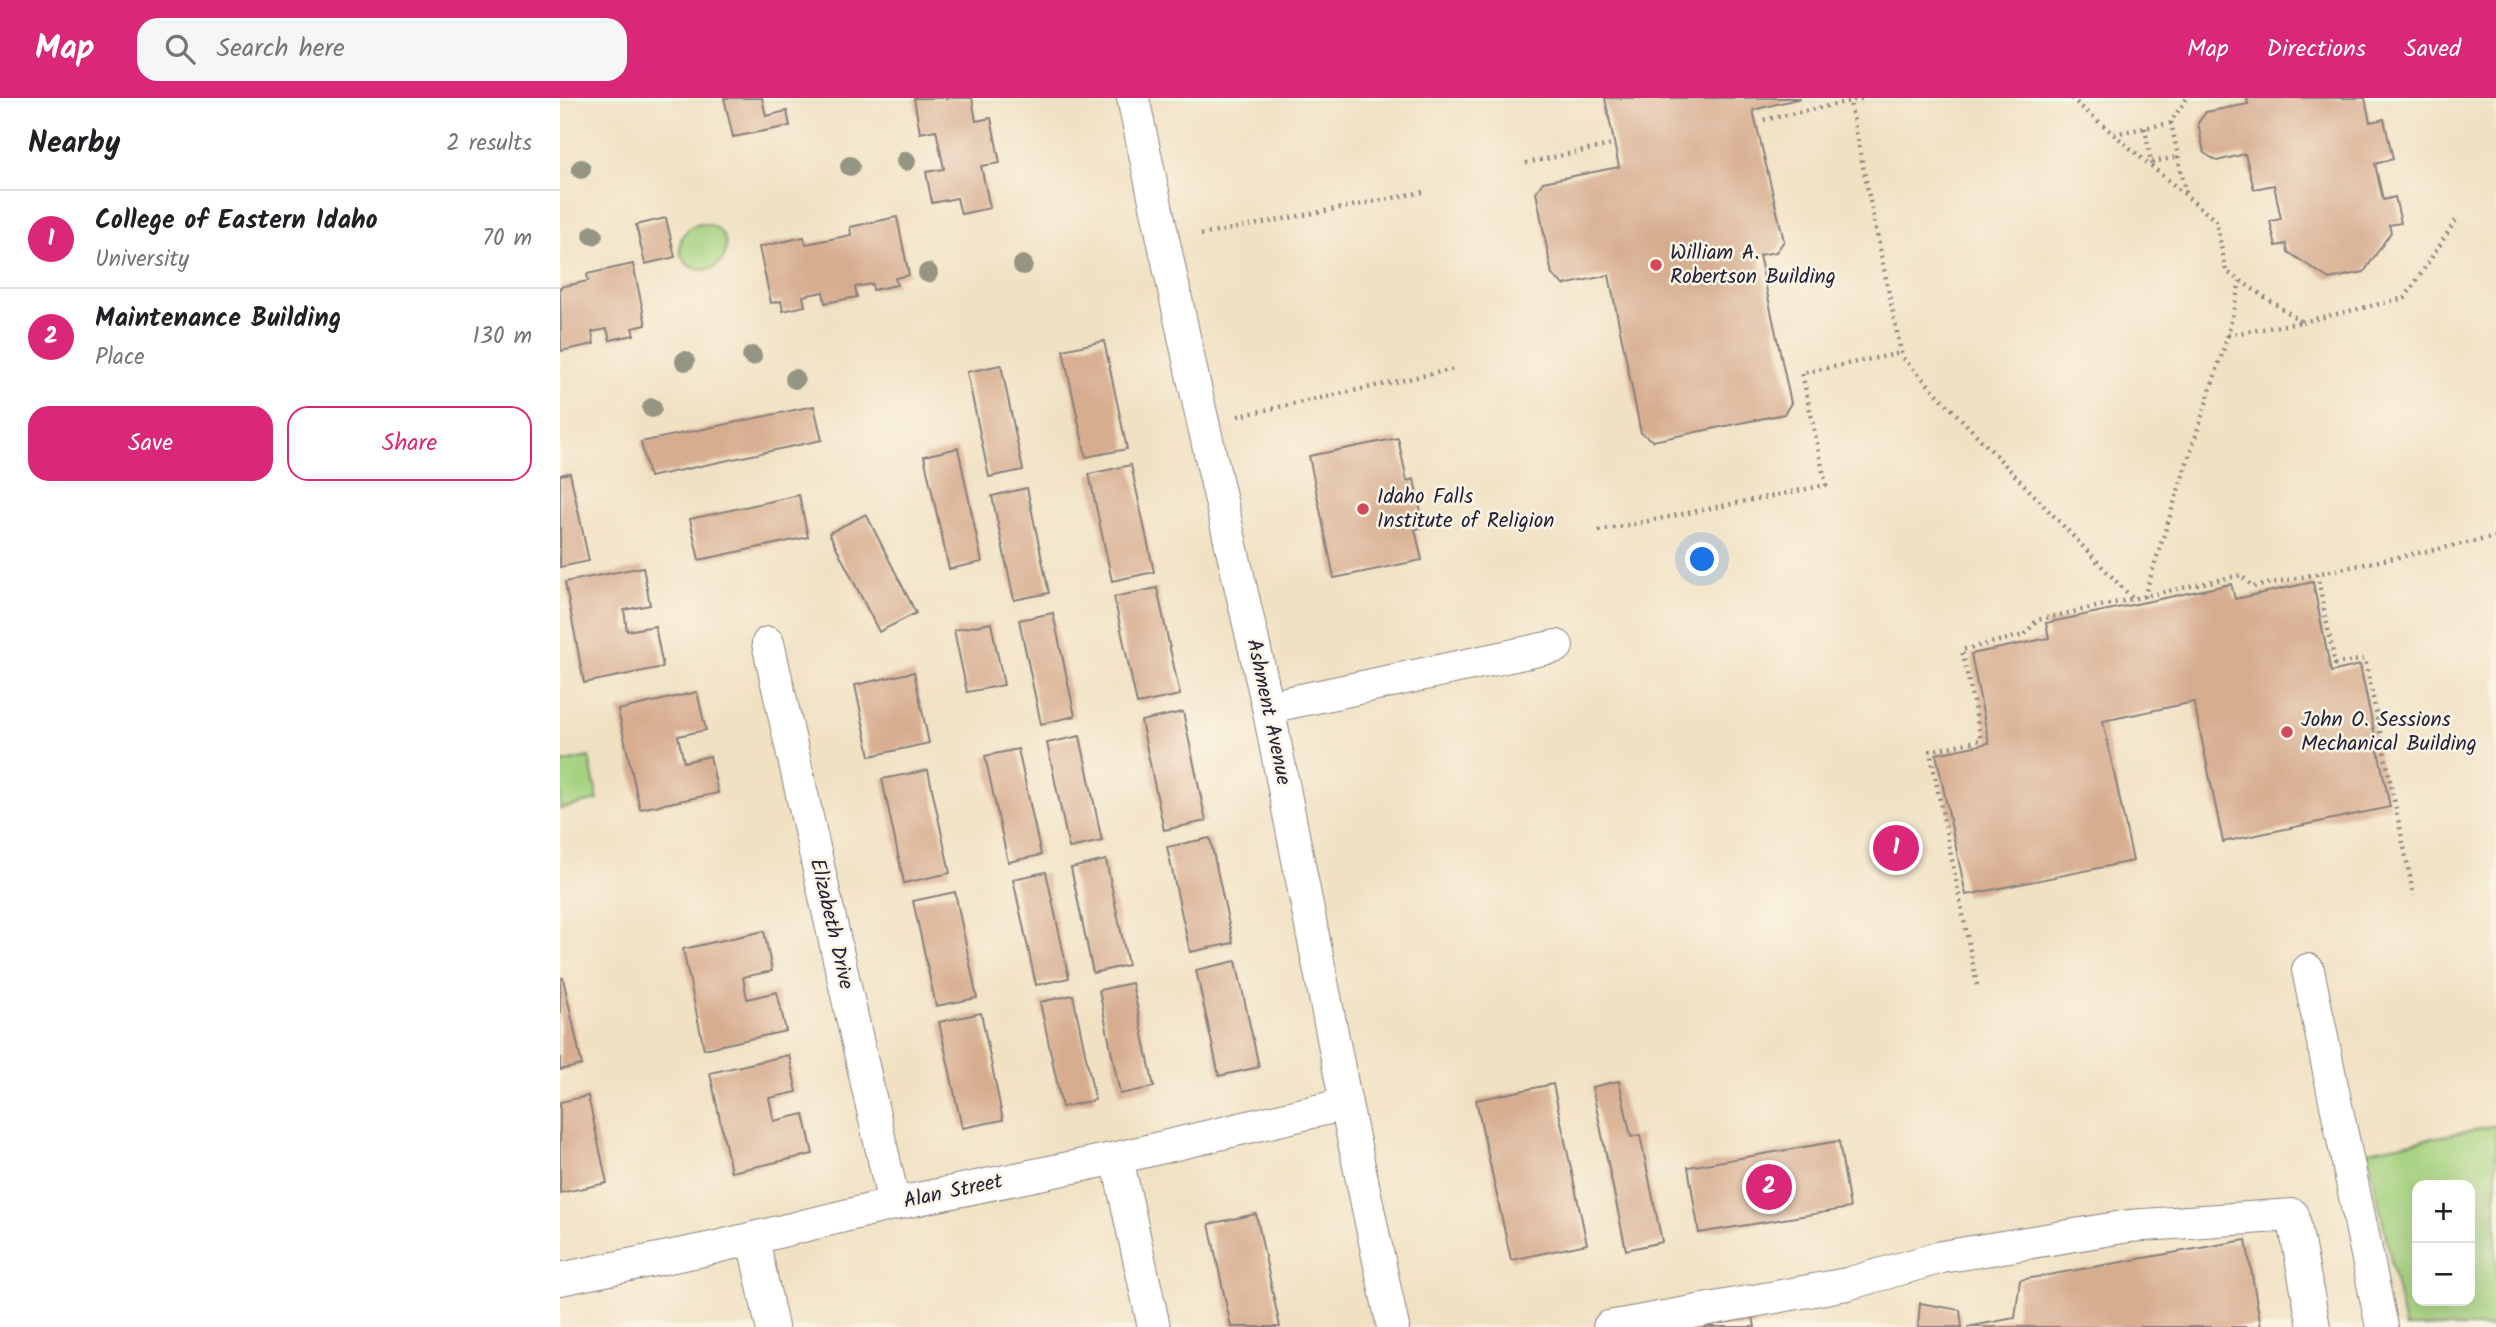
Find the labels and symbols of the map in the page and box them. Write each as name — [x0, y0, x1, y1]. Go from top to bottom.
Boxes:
place label: William A. Robertson Building — [1670, 237, 1836, 294]
marker: William A. Robertson Building — [1648, 257, 1664, 273]
place label: Idaho Falls Institute of Religion — [1377, 481, 1554, 538]
marker: Idaho Falls Institute of Religion — [1355, 501, 1371, 517]
your location — [1685, 542, 1719, 576]
street label: Ashment Avenue — [1236, 636, 1300, 789]
place label: John O. Sessions Mechanical Building — [2301, 704, 2477, 761]
marker: John O. Sessions Mechanical Building — [2279, 724, 2295, 740]
pin: 1 — [1873, 822, 1919, 874]
street label: Elizabeth Drive — [800, 855, 862, 993]
pin: 2 — [1746, 1161, 1792, 1213]
street label: Alan Street — [900, 1165, 1006, 1219]

